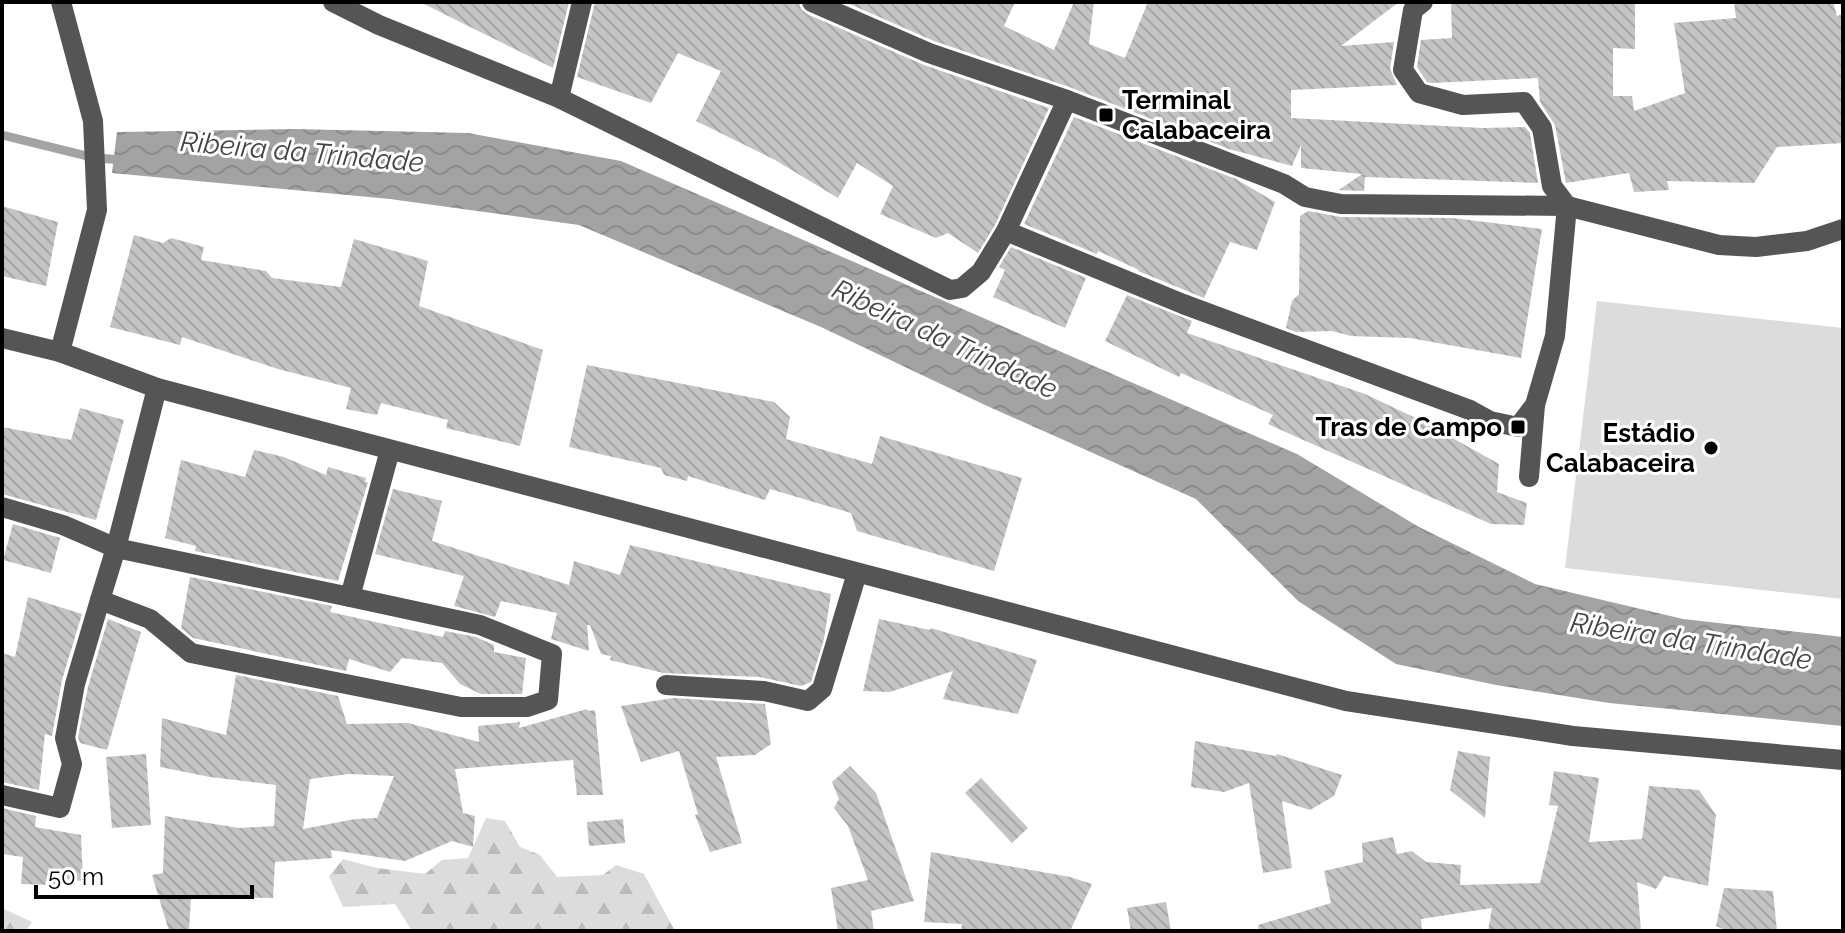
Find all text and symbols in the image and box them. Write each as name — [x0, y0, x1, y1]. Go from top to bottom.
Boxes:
place label: Terminal Calabaceira — [1122, 85, 1271, 145]
marker: Terminal Calabaceira — [1097, 106, 1115, 124]
water label: Ribeira da Trindade — [179, 125, 425, 179]
water label: Ribeira da Trindade — [827, 272, 1063, 406]
place label: Tras de Campo — [1315, 412, 1502, 442]
marker: Tras de Campo — [1509, 418, 1527, 436]
place label: Estádio Calabaceira — [1546, 418, 1695, 478]
marker: Estádio Calabaceira — [1702, 439, 1720, 457]
water label: Ribeira da Trindade — [1568, 606, 1814, 676]
scale bar — [36, 849, 252, 899]
text: 50 m — [48, 862, 104, 891]

